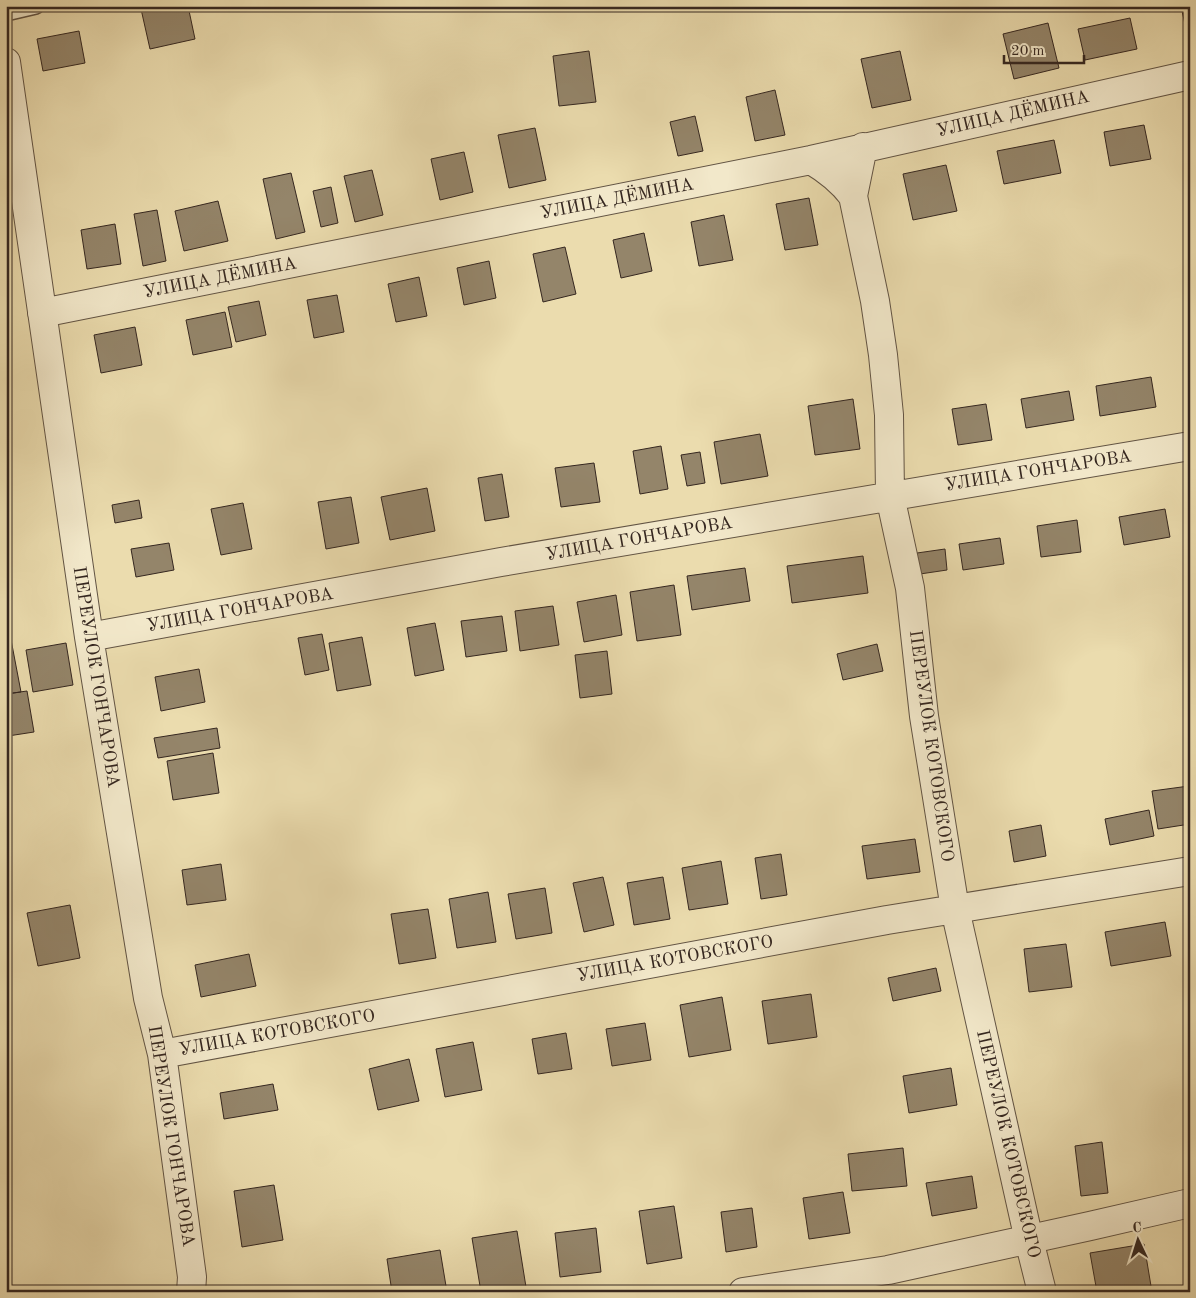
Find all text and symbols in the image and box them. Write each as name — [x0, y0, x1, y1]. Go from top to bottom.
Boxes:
scale bar — [1004, 32, 1084, 64]
text: 20 m — [1011, 44, 1045, 59]
street label: УЛИЦА ДЁМИНА — [934, 85, 1091, 140]
street label: УЛИЦА ДЁМИНА — [538, 172, 696, 223]
street label: УЛИЦА ДЁМИНА — [141, 251, 299, 302]
street label: УЛИЦА ГОНЧАРОВА — [943, 447, 1133, 495]
street label: УЛИЦА ГОНЧАРОВА — [544, 514, 734, 564]
street label: ПЕРЕУЛОК ГОНЧАРОВА — [70, 565, 122, 789]
street label: УЛИЦА ГОНЧАРОВА — [145, 585, 335, 635]
street label: ПЕРЕУЛОК КОТОВСКОГО — [906, 629, 956, 863]
street label: УЛИЦА КОТОВСКОГО — [575, 933, 775, 985]
street label: УЛИЦА КОТОВСКОГО — [177, 1007, 377, 1059]
street label: ПЕРЕУЛОК ГОНЧАРОВА — [145, 1024, 197, 1248]
street label: ПЕРЕУЛОК КОТОВСКОГО — [973, 1028, 1043, 1260]
north arrow — [1114, 1216, 1164, 1266]
text: С — [1132, 1221, 1142, 1235]

